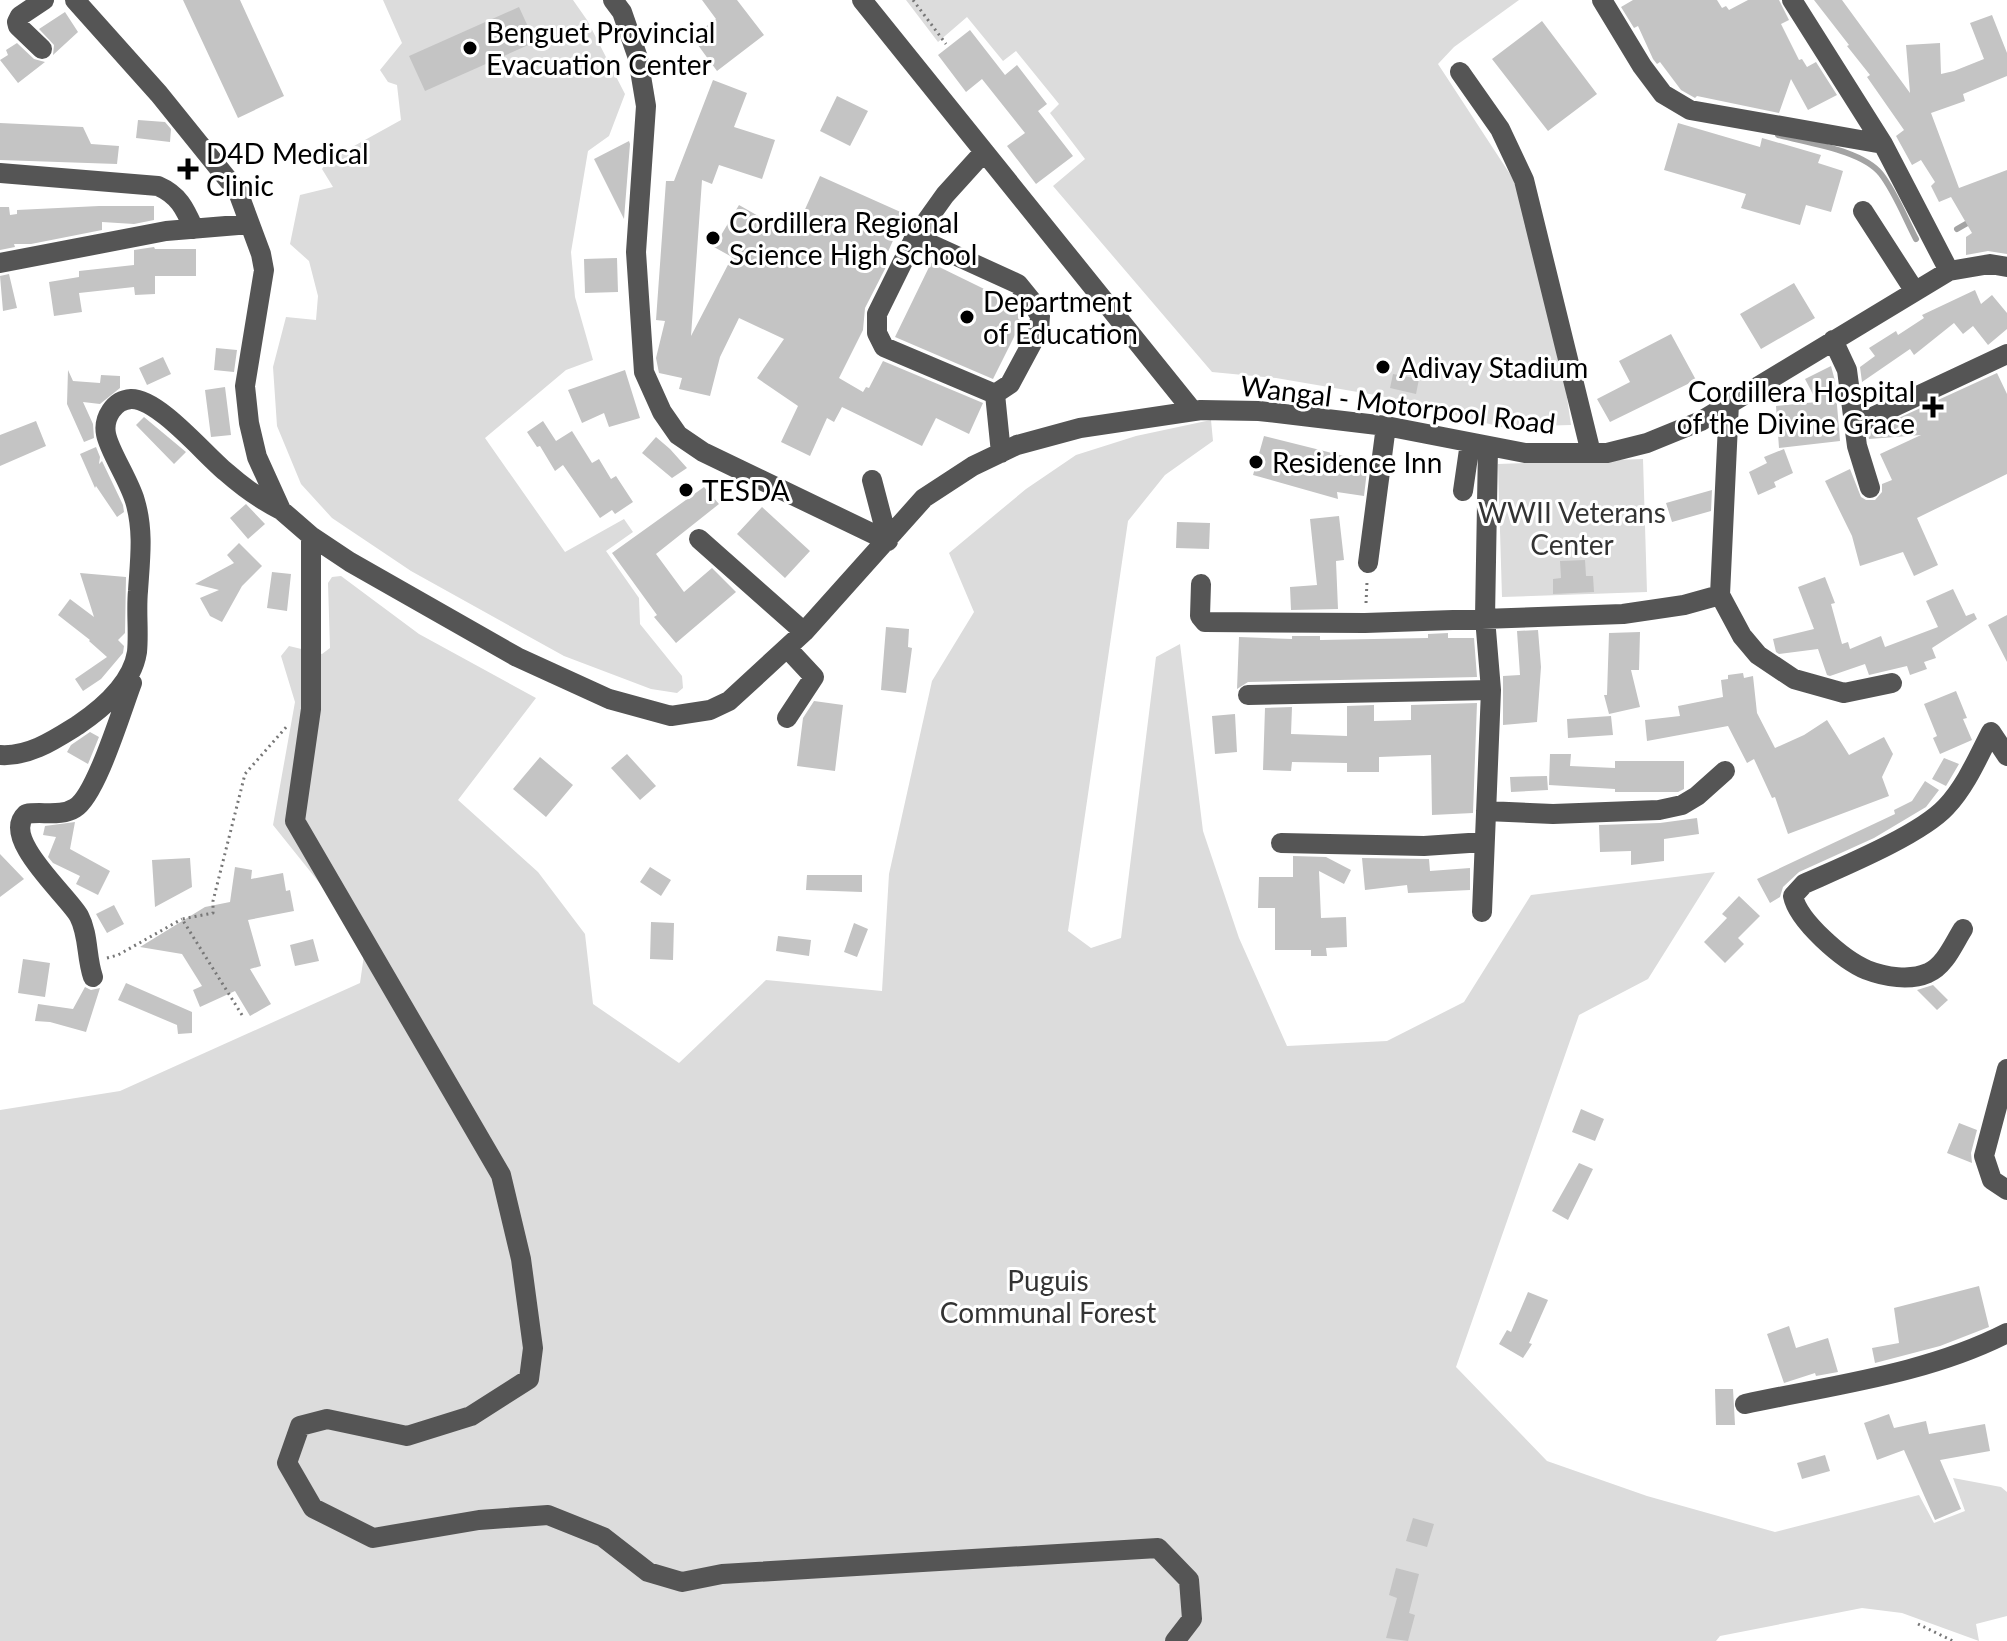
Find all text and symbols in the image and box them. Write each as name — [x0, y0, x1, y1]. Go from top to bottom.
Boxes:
place label: Benguet Provincial Evacuation Center — [486, 15, 715, 81]
marker: Benguet Provincial Evacuation Center — [461, 39, 479, 57]
place label: D4D Medical Clinic — [206, 136, 369, 202]
marker: D4D Medical Clinic — [177, 158, 199, 180]
place label: Cordillera Regional Science High School — [729, 205, 977, 271]
marker: Cordillera Regional Science High School — [704, 229, 722, 247]
place label: Department of Education — [983, 284, 1138, 350]
marker: Department of Education — [958, 308, 976, 326]
place label: Adivay Stadium — [1399, 350, 1588, 384]
marker: Adivay Stadium — [1374, 358, 1392, 376]
street label: Wangal - Motorpool Road — [1238, 368, 1558, 440]
place label: Cordillera Hospital of the Divine Grace — [1677, 374, 1915, 440]
marker: Cordillera Hospital of the Divine Grace — [1922, 396, 1944, 418]
place label: Residence Inn — [1272, 445, 1442, 479]
marker: Residence Inn — [1247, 453, 1265, 471]
place label: TESDA — [702, 473, 790, 507]
marker: TESDA — [677, 481, 695, 499]
park label: WWII Veterans Center — [1478, 495, 1666, 561]
park label: Puguis Communal Forest — [940, 1263, 1156, 1329]

